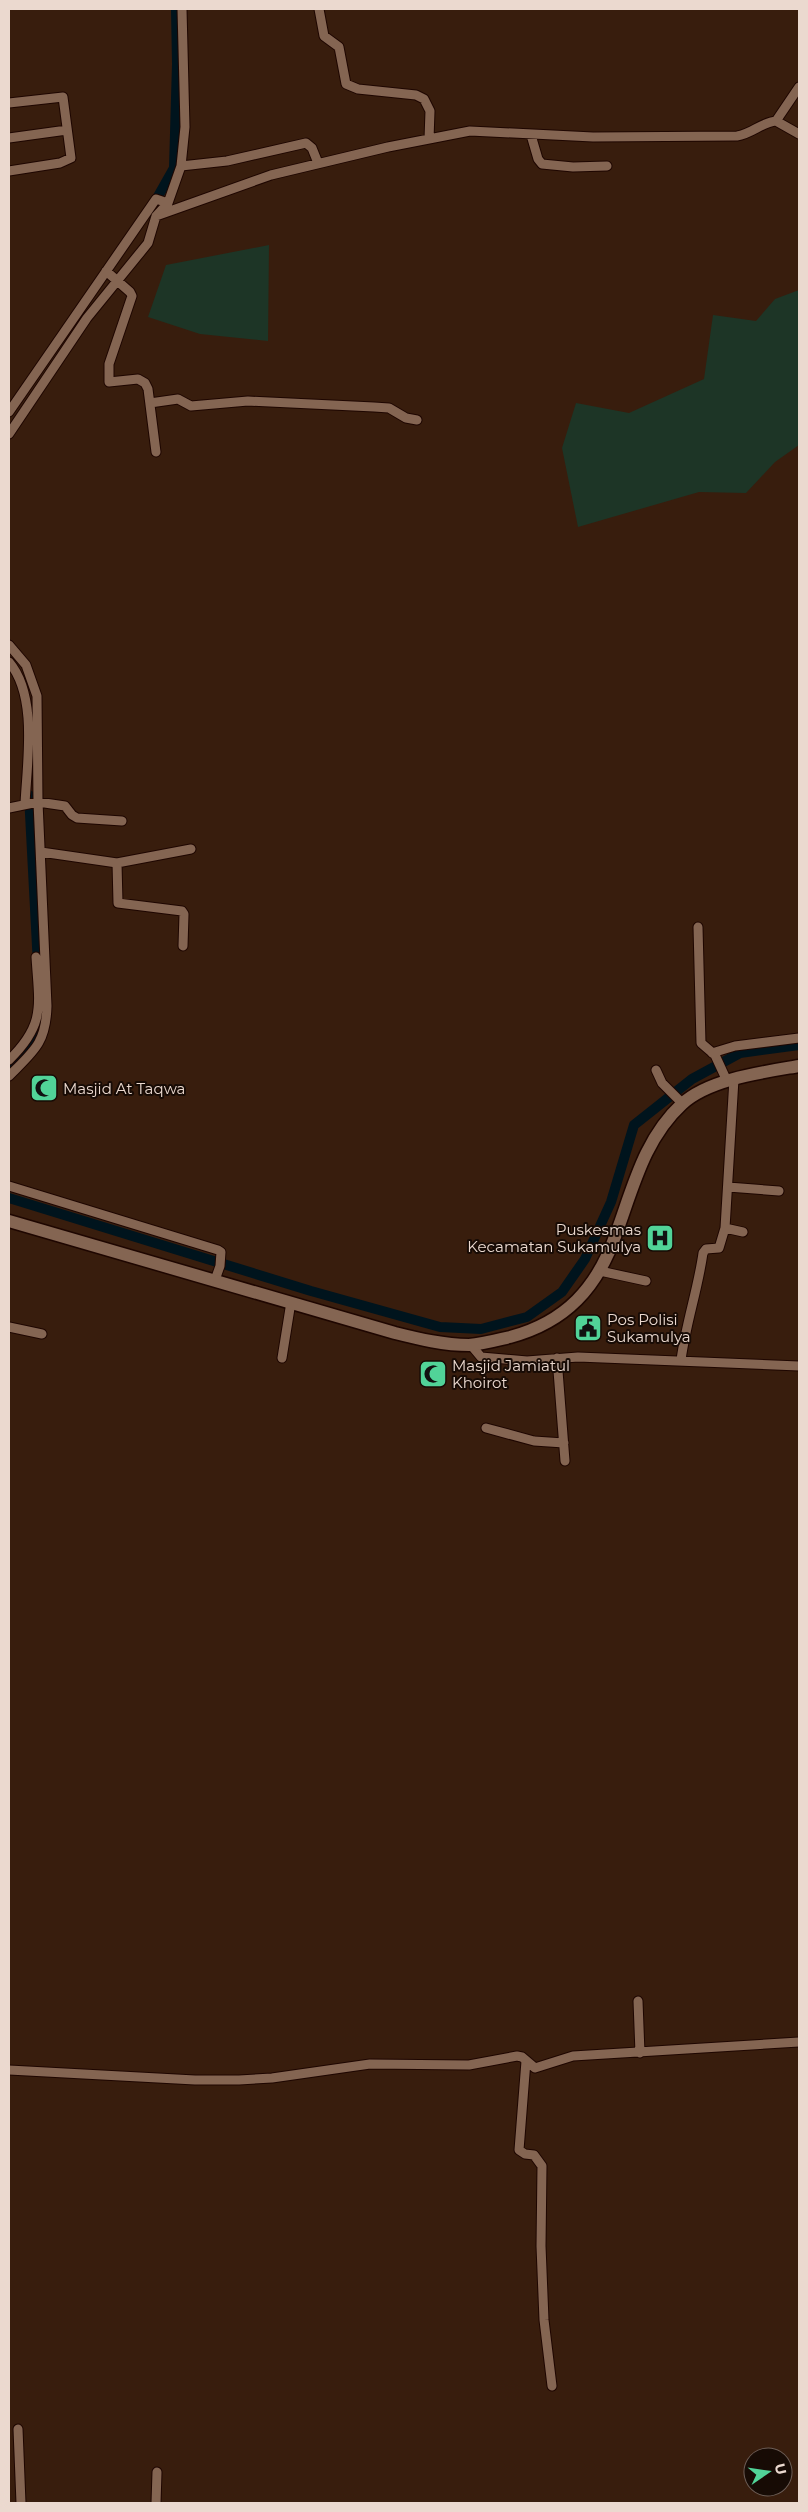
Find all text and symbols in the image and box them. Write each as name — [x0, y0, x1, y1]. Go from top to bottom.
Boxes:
mosque icon: Masjid At Taqwa — [29, 1073, 59, 1103]
place label: Masjid At Taqwa — [63, 1079, 185, 1098]
place label: Puskesmas Kecamatan Sukamulya — [467, 1220, 641, 1256]
hospital icon: Puskesmas Kecamatan Sukamulya — [645, 1223, 675, 1253]
place label: Pos Polisi Sukamulya — [607, 1310, 691, 1346]
public building icon: Pos Polisi Sukamulya — [573, 1313, 603, 1343]
place label: Masjid Jamiatul Khoirot — [452, 1356, 570, 1392]
mosque icon: Masjid Jamiatul Khoirot — [418, 1359, 448, 1389]
north arrow — [743, 2447, 793, 2497]
text: U — [771, 2462, 791, 2476]

